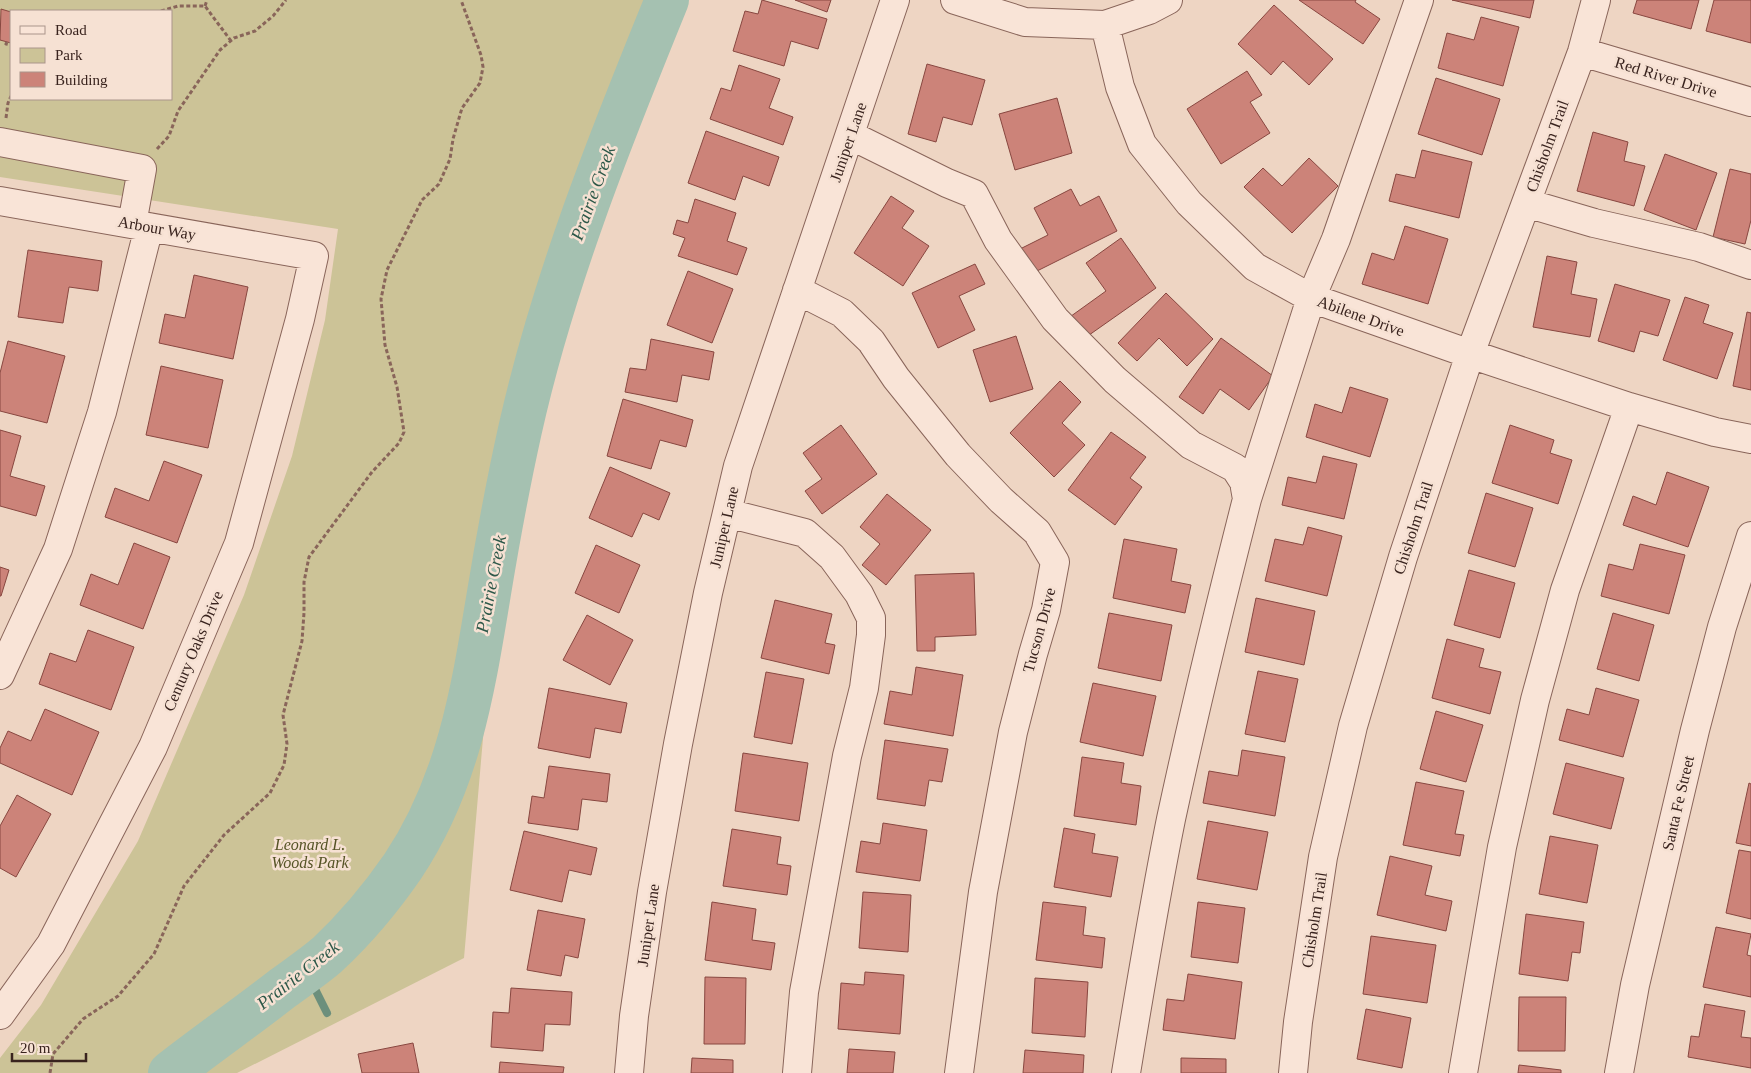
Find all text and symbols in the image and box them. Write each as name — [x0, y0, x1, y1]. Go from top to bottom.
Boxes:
legend — [10, 10, 172, 100]
text: Road — [55, 22, 87, 38]
text: Park — [55, 47, 83, 63]
street label: Red River Drive — [1613, 53, 1719, 101]
text: Building — [55, 72, 108, 88]
street label: Chisholm Trail — [1523, 97, 1572, 194]
street label: Juniper Lane — [826, 100, 871, 184]
water label: Prairie Creek — [566, 142, 620, 244]
street label: Arbour Way — [117, 213, 197, 244]
street label: Abilene Drive — [1315, 292, 1407, 340]
street label: Chisholm Trail — [1390, 479, 1436, 577]
street label: Juniper Lane — [706, 485, 743, 570]
water label: Prairie Creek — [472, 533, 510, 635]
street label: Tucson Drive — [1020, 586, 1058, 674]
street label: Century Oaks Drive — [160, 588, 227, 714]
street label: Santa Fe Street — [1659, 753, 1697, 852]
park label: Leonard L. Woods Park — [271, 836, 349, 871]
street label: Chisholm Trail — [1298, 870, 1330, 969]
street label: Juniper Lane — [634, 883, 663, 967]
water label: Prairie Creek — [252, 936, 344, 1014]
scale bar — [12, 1030, 86, 1062]
text: 20 m — [20, 1040, 51, 1056]

